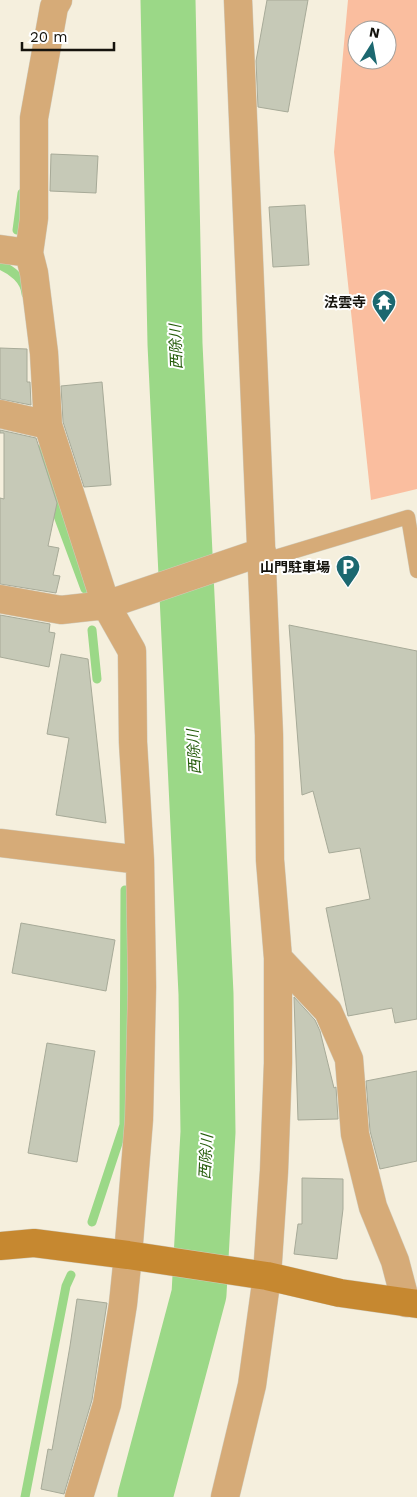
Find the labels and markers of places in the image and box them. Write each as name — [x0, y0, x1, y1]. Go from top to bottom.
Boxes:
temple icon: 法雲寺 — [371, 289, 397, 323]
place label: 法雲寺 — [324, 294, 366, 310]
parking icon: 山門駐車場 — [335, 554, 361, 588]
place label: 山門駐車場 — [260, 559, 330, 575]

